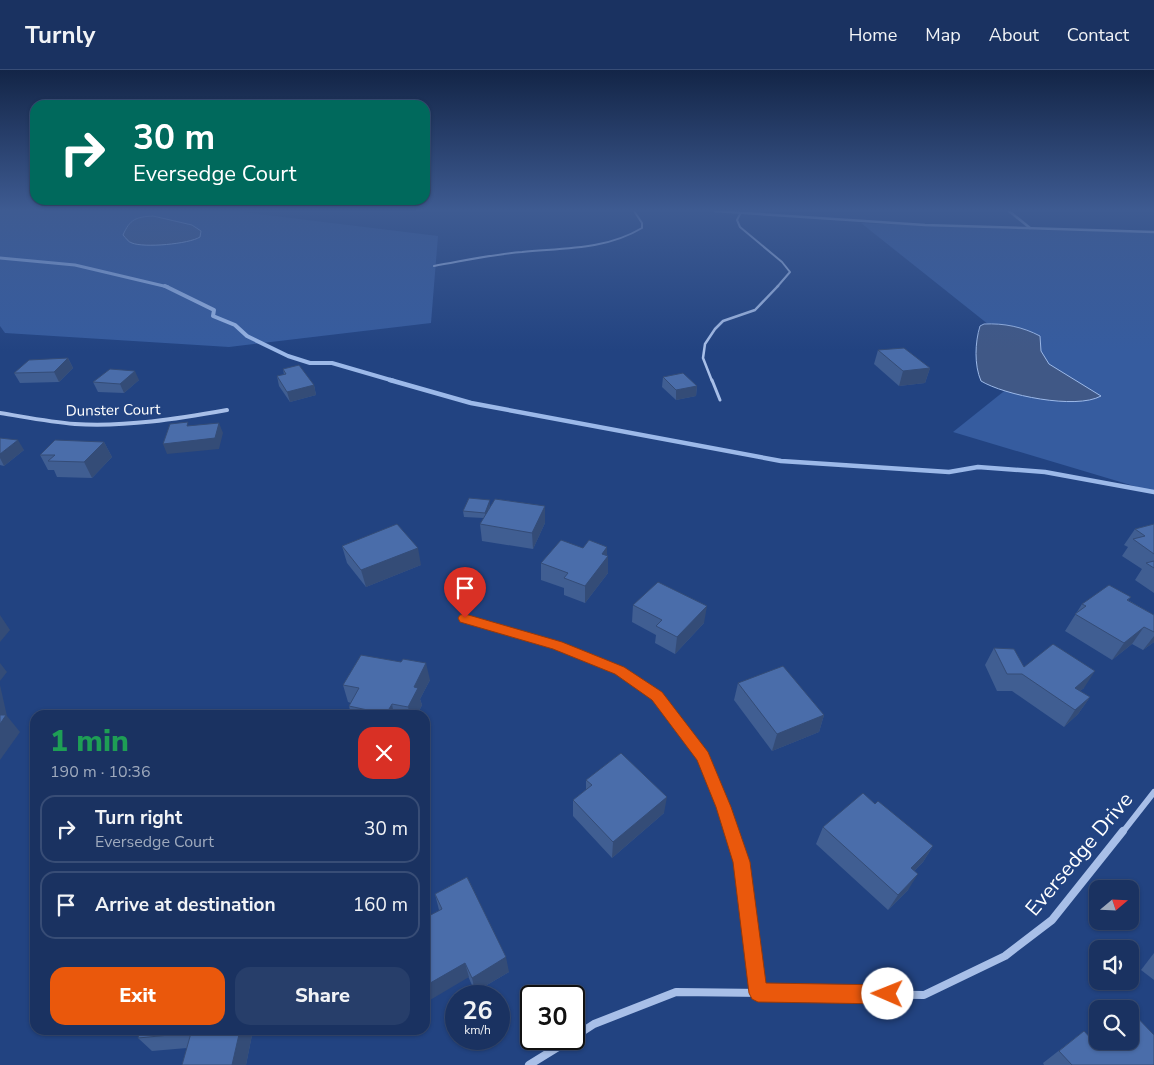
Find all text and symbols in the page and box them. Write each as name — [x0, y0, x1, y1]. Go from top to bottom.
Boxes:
text: Turnly — [25, 19, 95, 51]
text: Home — [849, 23, 897, 47]
text: Map — [925, 23, 961, 47]
text: About — [989, 23, 1039, 47]
text: Contact — [1067, 23, 1129, 47]
text: 30 m — [133, 114, 215, 161]
icon: right — [50, 120, 115, 185]
text: Eversedge Court — [133, 159, 296, 189]
street label: Dunster Court — [65, 399, 161, 421]
pin — [444, 567, 486, 618]
icon: arrive — [451, 574, 479, 602]
text: 1 min — [50, 721, 129, 762]
button: close — [358, 727, 410, 779]
text: 190 m · 10:36 — [50, 761, 151, 783]
street label: Eversedge Drive — [1019, 786, 1139, 922]
text: Turn right — [95, 805, 182, 831]
icon: right — [52, 815, 80, 843]
text: 30 m — [364, 816, 408, 842]
text: Eversedge Court — [95, 831, 214, 853]
north arrow — [1089, 880, 1139, 930]
map controls — [1089, 880, 1139, 1050]
icon: arrive — [52, 891, 80, 919]
text: Arrive at destination — [95, 892, 276, 918]
text: 160 m — [353, 892, 408, 918]
button: sound — [1089, 940, 1139, 990]
button: Exit — [50, 967, 225, 1025]
button: Share — [235, 967, 410, 1025]
position arrow — [861, 967, 913, 1019]
speed limit sign: 30 — [520, 985, 585, 1050]
text: 26 — [462, 994, 493, 1028]
button: search — [1089, 1000, 1139, 1050]
text: km/h — [464, 1022, 491, 1038]

